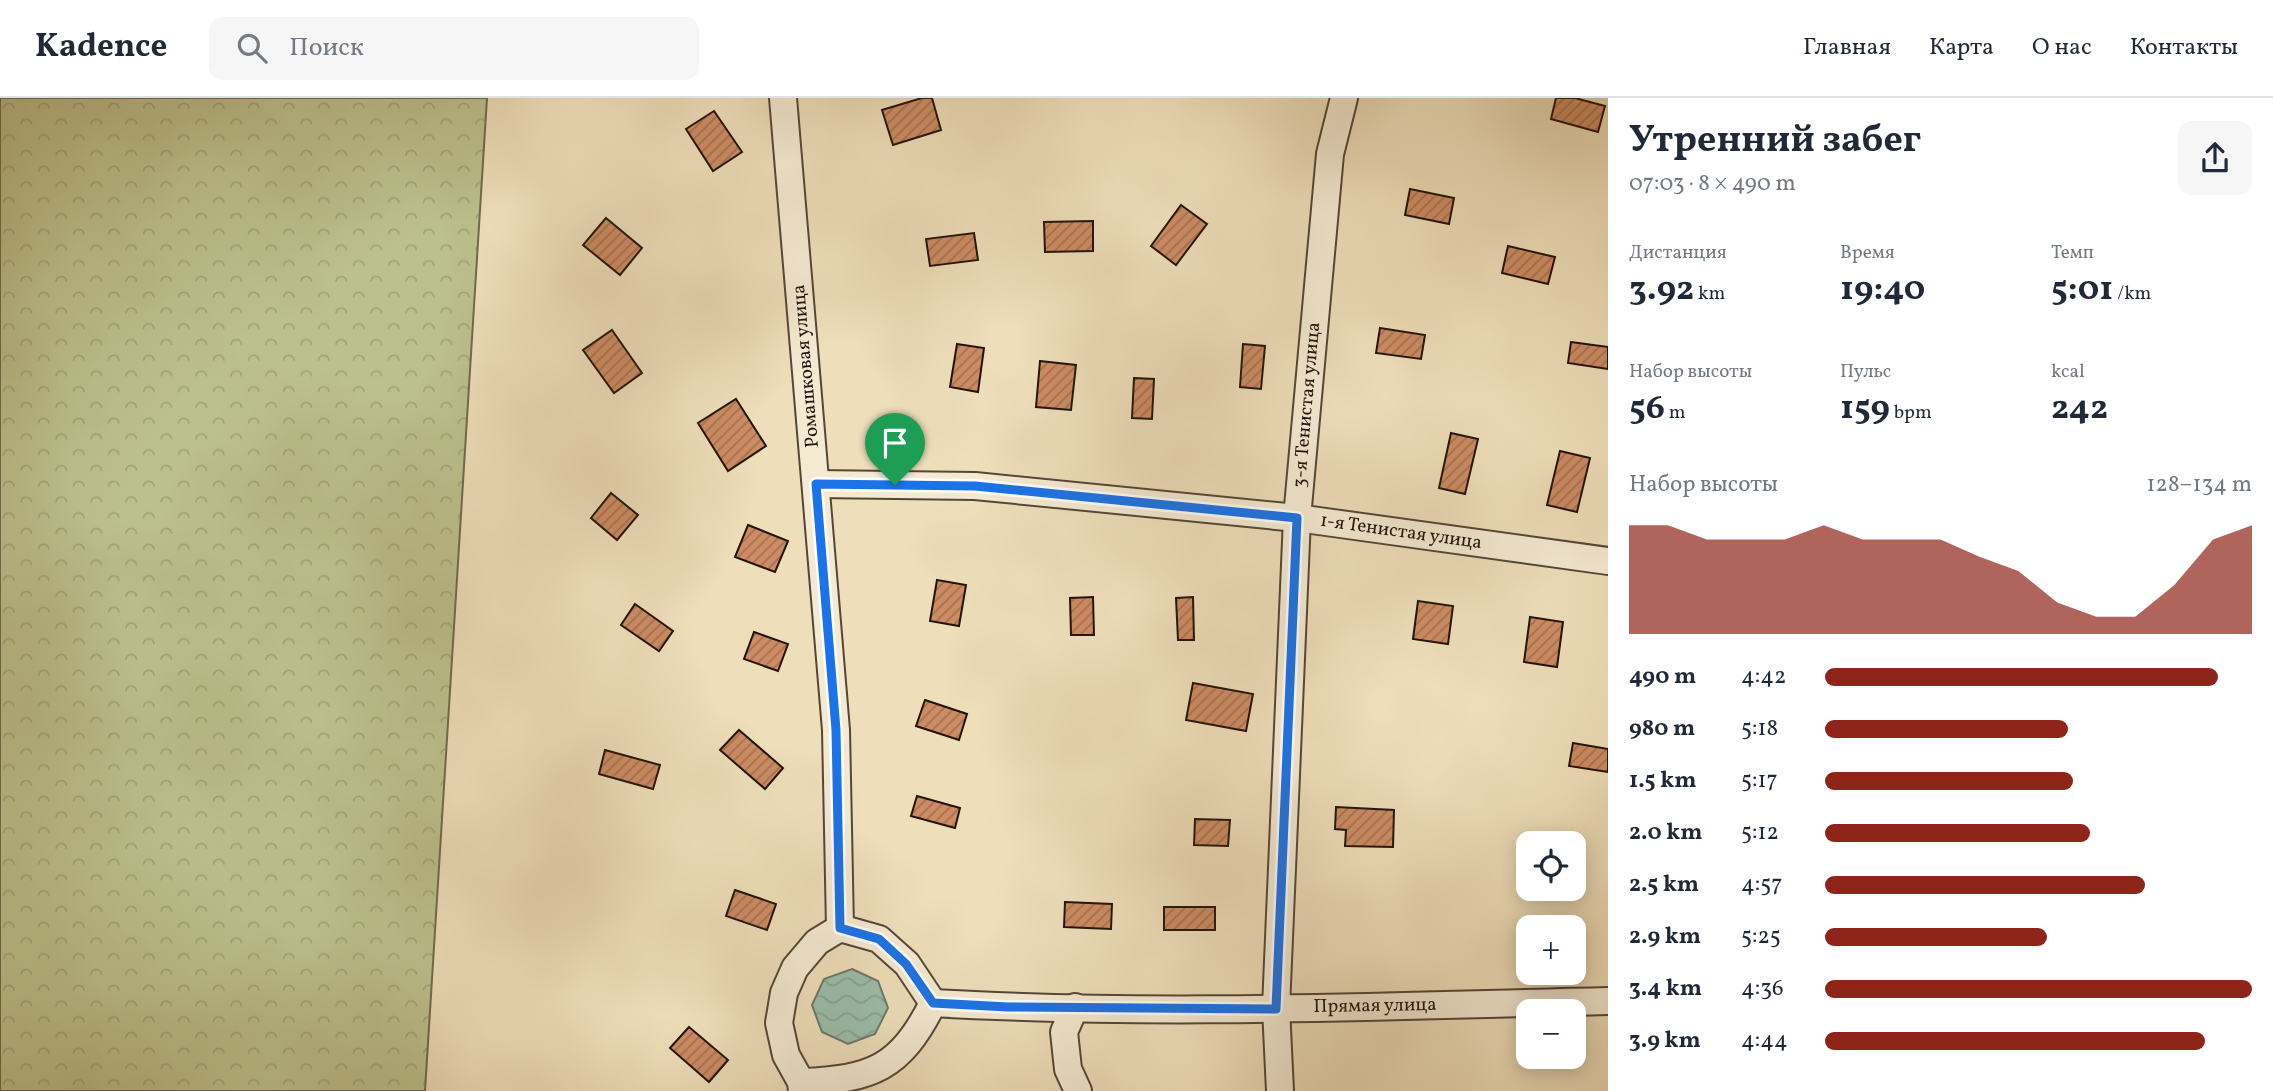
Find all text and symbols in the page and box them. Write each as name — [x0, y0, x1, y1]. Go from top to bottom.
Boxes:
search box — [209, 17, 699, 80]
text: Kadence — [35, 25, 167, 71]
icon: search — [233, 29, 271, 67]
text: Поиск — [289, 30, 364, 66]
text: Главная — [1803, 31, 1891, 65]
text: Карта — [1929, 31, 1994, 65]
text: О нас — [2032, 31, 2092, 65]
text: Контакты — [2130, 31, 2238, 65]
text: Утренний забег — [1629, 115, 1921, 168]
button: share — [2178, 121, 2252, 195]
text: 07:03 · 8 × 490 m — [1629, 168, 1796, 200]
text: Дистанция — [1629, 240, 1727, 266]
text: Время — [1840, 240, 1895, 266]
text: Темп — [2051, 240, 2094, 266]
text: 3.92 — [1629, 266, 1694, 314]
text: 19:40 — [1840, 266, 1925, 314]
text: 5:01 — [2051, 266, 2113, 314]
text: km — [1694, 281, 1725, 307]
text: /km — [2113, 281, 2151, 307]
street label: Ромашковая улица — [786, 283, 826, 449]
street label: 3-я Тенистая улица — [1287, 321, 1327, 489]
text: Набор высоты — [1629, 359, 1752, 385]
text: Пульс — [1840, 359, 1891, 385]
text: kcal — [2051, 359, 2085, 385]
text: 56 — [1629, 385, 1665, 433]
text: 159 — [1840, 385, 1890, 433]
text: 242 — [2051, 385, 2108, 433]
text: m — [1665, 400, 1686, 426]
text: bpm — [1890, 400, 1932, 426]
pin — [865, 413, 925, 485]
icon: arrive — [876, 424, 914, 462]
text: Набор высоты — [1629, 469, 1778, 501]
text: 128–134 m — [2147, 469, 2252, 501]
street label: 1-я Тенистая улица — [1318, 508, 1484, 556]
text: 490 m — [1629, 661, 1696, 693]
text: 4:42 — [1741, 661, 1786, 693]
text: 980 m — [1629, 713, 1695, 745]
text: 5:18 — [1741, 713, 1778, 745]
text: 1.5 km — [1629, 765, 1696, 797]
text: 5:17 — [1741, 765, 1778, 797]
text: 2.0 km — [1629, 817, 1702, 849]
text: 5:12 — [1741, 817, 1779, 849]
map controls — [1516, 831, 1586, 1069]
button: locate — [1516, 831, 1586, 901]
text: 2.5 km — [1629, 869, 1699, 901]
text: 4:57 — [1741, 869, 1782, 901]
button: + — [1516, 915, 1586, 985]
text: 2.9 km — [1629, 921, 1701, 953]
text: 5:25 — [1741, 921, 1781, 953]
text: 3.4 km — [1629, 973, 1702, 1005]
text: 4:36 — [1741, 973, 1784, 1005]
street label: Прямая улица — [1313, 992, 1437, 1020]
button: − — [1516, 999, 1586, 1069]
text: 3.9 km — [1629, 1025, 1701, 1057]
text: 4:44 — [1741, 1025, 1788, 1057]

